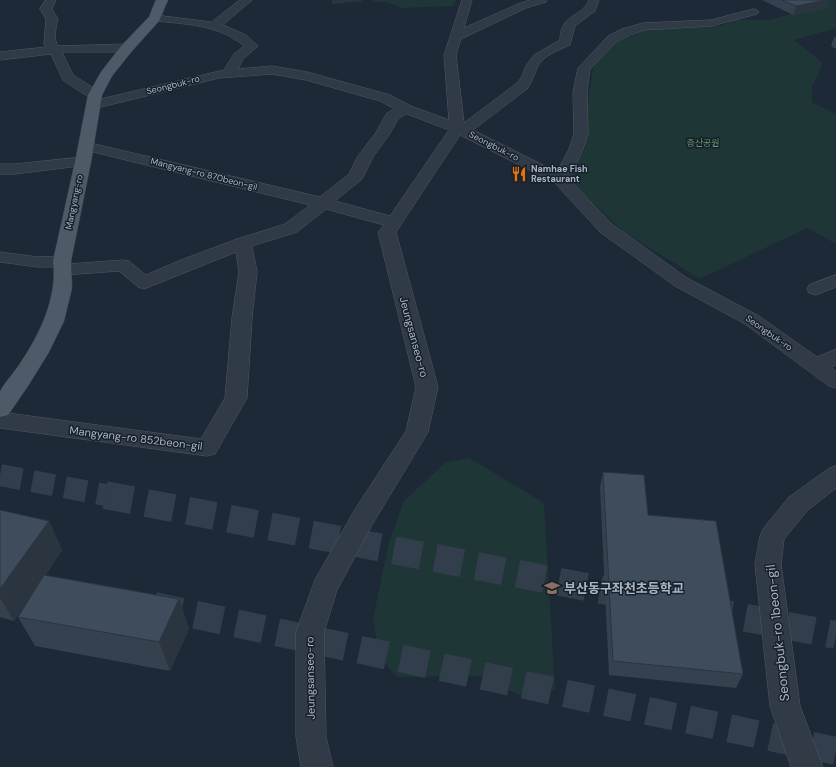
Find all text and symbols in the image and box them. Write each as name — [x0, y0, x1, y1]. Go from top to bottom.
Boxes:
street label: Seongbuk-ro — [145, 73, 201, 97]
street label: Seongbuk-ro — [467, 128, 521, 164]
park label: 증산공원 — [686, 137, 720, 149]
street label: Mangyang-ro 870beon-gil — [149, 155, 259, 193]
place label: Namhae Fish Restaurant — [531, 163, 588, 185]
restaurant icon: Namhae Fish Restaurant — [510, 165, 528, 183]
street label: Mangyang-ro — [62, 173, 86, 231]
street label: Jeungsanseo-ro — [397, 295, 431, 379]
street label: Seongbuk-ro — [743, 312, 795, 354]
street label: Mangyang-ro 852beon-gil — [69, 423, 203, 453]
street label: Seongbuk-ro 1beon-gil — [762, 564, 793, 702]
school or university icon: 부산동구좌천초등학교 — [543, 579, 561, 597]
place label: 부산동구좌천초등학교 — [564, 580, 684, 597]
street label: Jeungsanseo-ro — [302, 636, 318, 720]

